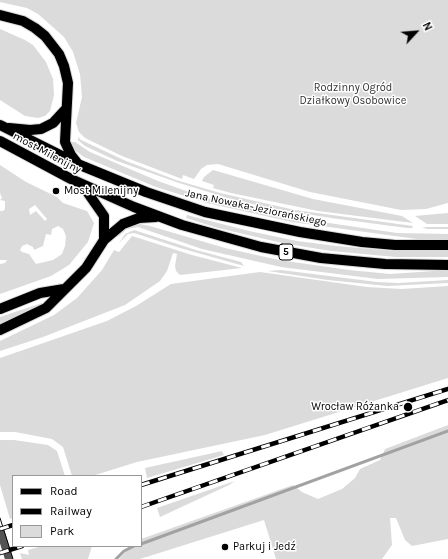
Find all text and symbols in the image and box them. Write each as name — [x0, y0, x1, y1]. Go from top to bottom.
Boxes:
north arrow — [396, 12, 436, 52]
text: N — [420, 20, 435, 33]
park label: Rodzinny Ogród Działkowy Osobowice — [300, 81, 406, 107]
street label: most Milenijny — [11, 130, 83, 176]
place label: Most Milenijny — [64, 184, 138, 198]
marker: Most Milenijny — [51, 186, 61, 196]
street label: Jana Nowaka-Jeziorańskiego — [184, 187, 328, 229]
road number: 5 — [279, 244, 293, 260]
place label: Wrocław Różanka — [311, 400, 399, 414]
marker: Wrocław Różanka — [402, 401, 414, 413]
legend — [12, 475, 142, 547]
text: Road — [50, 484, 78, 498]
text: Railway — [50, 504, 92, 518]
text: Park — [50, 524, 74, 538]
place label: Parkuj i Jedź — [233, 540, 296, 554]
marker: Parkuj i Jedź — [220, 542, 230, 552]

